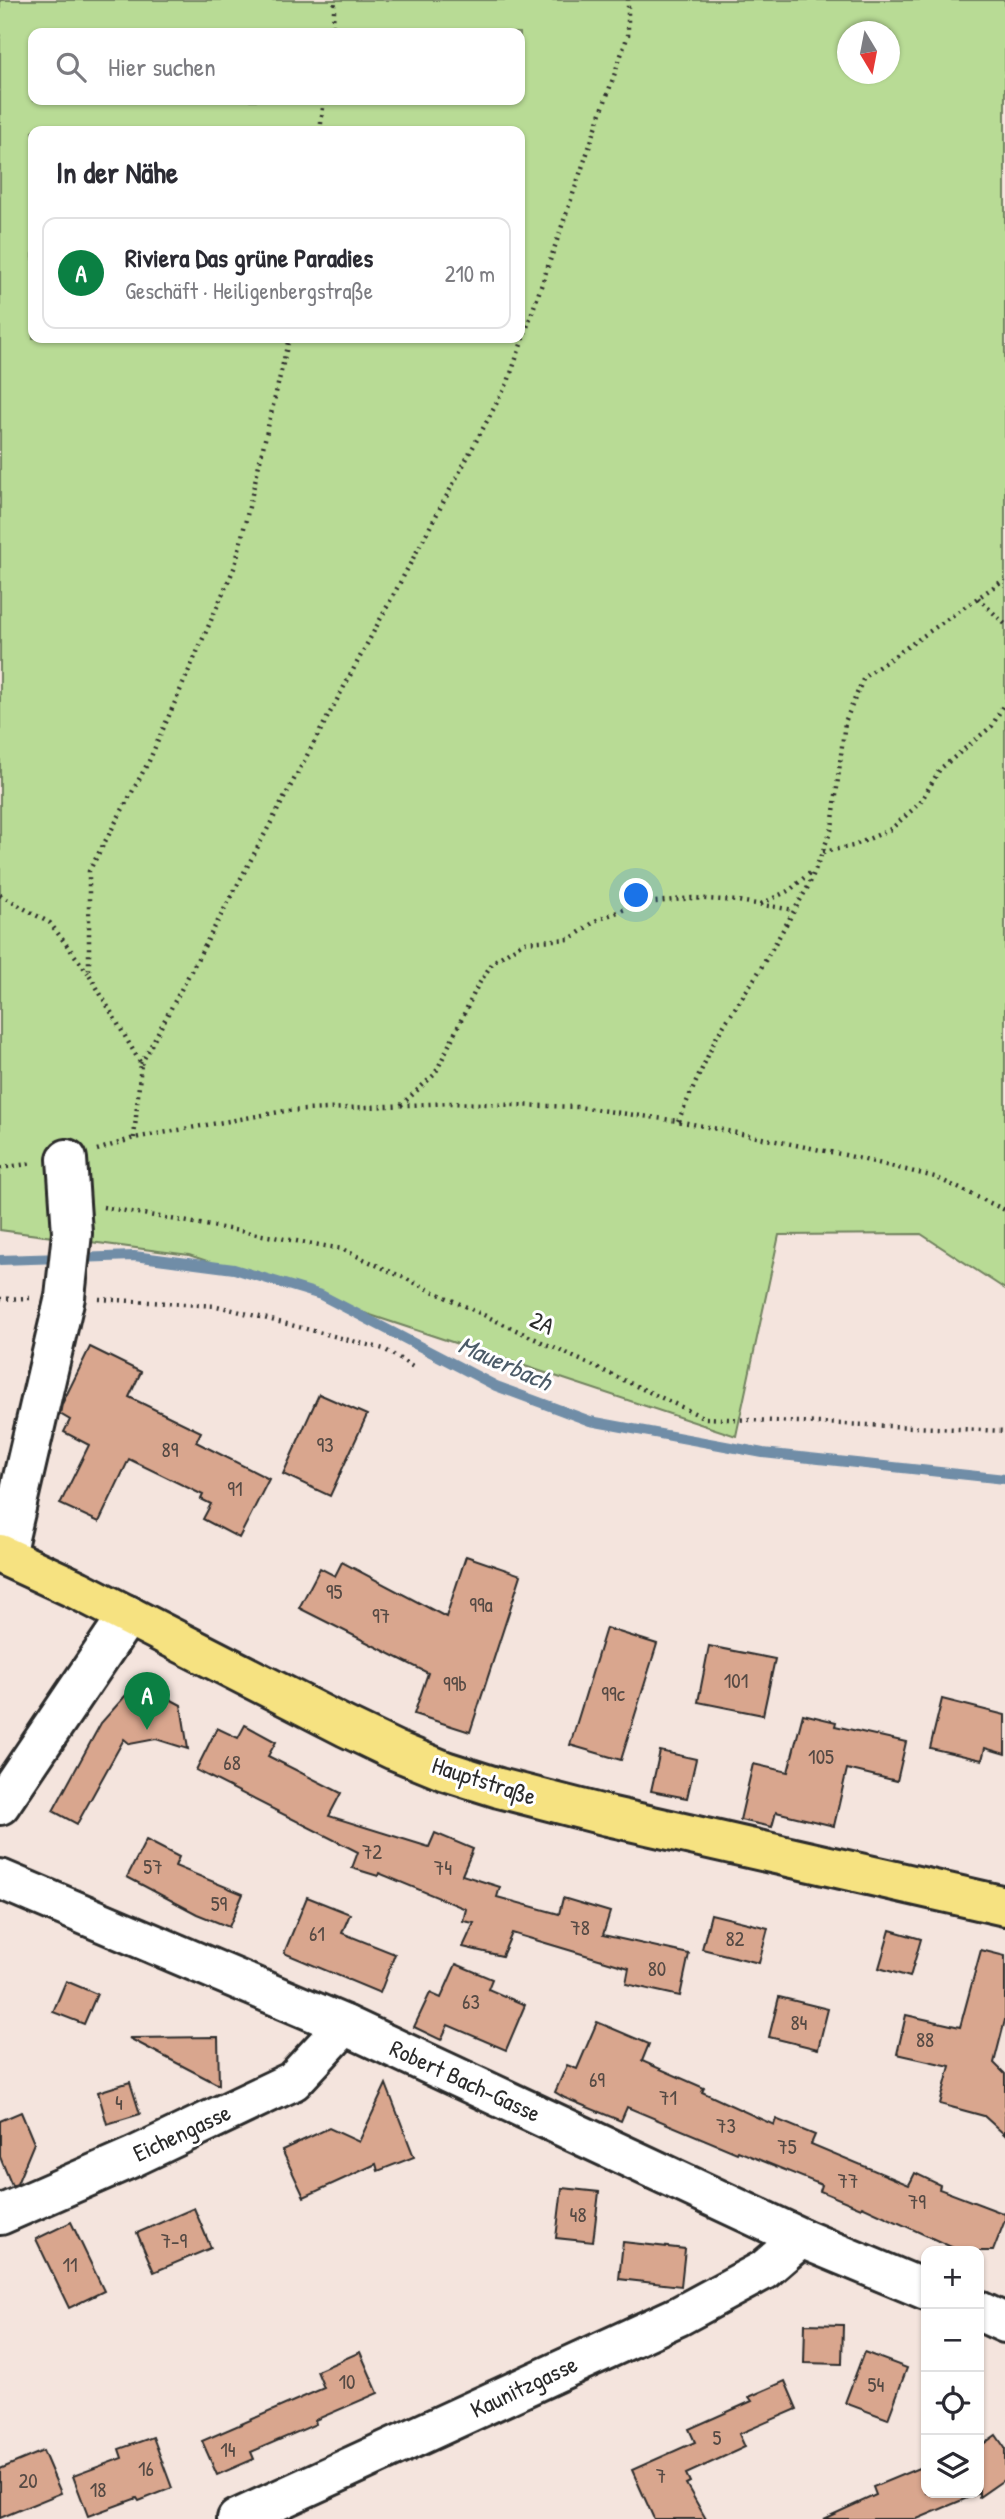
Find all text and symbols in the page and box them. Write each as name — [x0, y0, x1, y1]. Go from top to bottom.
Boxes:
north arrow — [837, 21, 900, 84]
search box — [28, 28, 525, 105]
icon: search — [52, 48, 90, 86]
text: Hier suchen — [108, 49, 216, 84]
text: In der Nähe — [56, 152, 178, 192]
text: Riviera Das grüne Paradies — [125, 240, 373, 275]
text: A — [75, 258, 87, 289]
text: 210 m — [445, 258, 495, 289]
text: Geschäft · Heiligenbergstraße — [125, 275, 373, 306]
your location — [619, 878, 653, 912]
street label: 2A — [525, 1303, 560, 1342]
water label: Mauerbach — [453, 1327, 559, 1399]
house number: 93 — [316, 1430, 334, 1459]
house number: 89 — [162, 1435, 179, 1464]
house number: 91 — [227, 1474, 243, 1503]
house number: 95 — [326, 1577, 342, 1606]
house number: 99a — [469, 1590, 493, 1619]
house number: 97 — [372, 1601, 390, 1630]
house number: 101 — [724, 1666, 748, 1695]
house number: 99b — [443, 1669, 467, 1698]
pin: A — [124, 1672, 170, 1730]
house number: 99c — [601, 1679, 626, 1708]
house number: 105 — [808, 1742, 834, 1771]
house number: 68 — [223, 1748, 241, 1777]
street label: Hauptstraße — [428, 1748, 541, 1812]
house number: 72 — [362, 1837, 382, 1866]
house number: 57 — [143, 1852, 163, 1881]
house number: 74 — [434, 1853, 452, 1882]
house number: 59 — [211, 1889, 228, 1918]
house number: 78 — [570, 1913, 590, 1942]
house number: 61 — [309, 1919, 325, 1948]
house number: 82 — [726, 1924, 745, 1953]
house number: 80 — [648, 1954, 666, 1983]
house number: 63 — [462, 1987, 480, 2016]
house number: 84 — [791, 2008, 808, 2037]
house number: 88 — [916, 2025, 934, 2054]
street label: Robert Bach-Gasse — [385, 2031, 546, 2129]
house number: 69 — [589, 2065, 605, 2094]
house number: 71 — [659, 2083, 677, 2112]
house number: 4 — [115, 2088, 123, 2117]
street label: Eichengasse — [128, 2095, 236, 2169]
house number: 73 — [716, 2111, 736, 2140]
house number: 75 — [777, 2132, 797, 2161]
house number: 77 — [838, 2166, 858, 2195]
house number: 79 — [908, 2187, 926, 2216]
house number: 48 — [570, 2200, 586, 2229]
house number: 7-9 — [161, 2226, 188, 2255]
map controls — [921, 2246, 984, 2498]
button: + — [921, 2246, 984, 2309]
house number: 11 — [62, 2250, 78, 2279]
button: − — [921, 2309, 984, 2372]
street label: Kaunitzgasse — [465, 2347, 583, 2425]
house number: 10 — [338, 2367, 356, 2396]
house number: 54 — [868, 2370, 885, 2399]
button: locate — [921, 2372, 984, 2435]
house number: 5 — [713, 2423, 722, 2452]
house number: 14 — [220, 2435, 236, 2464]
button: layers — [921, 2435, 984, 2498]
house number: 16 — [138, 2454, 154, 2483]
house number: 7 — [656, 2461, 666, 2490]
house number: 20 — [18, 2466, 38, 2495]
house number: 18 — [90, 2475, 106, 2504]

